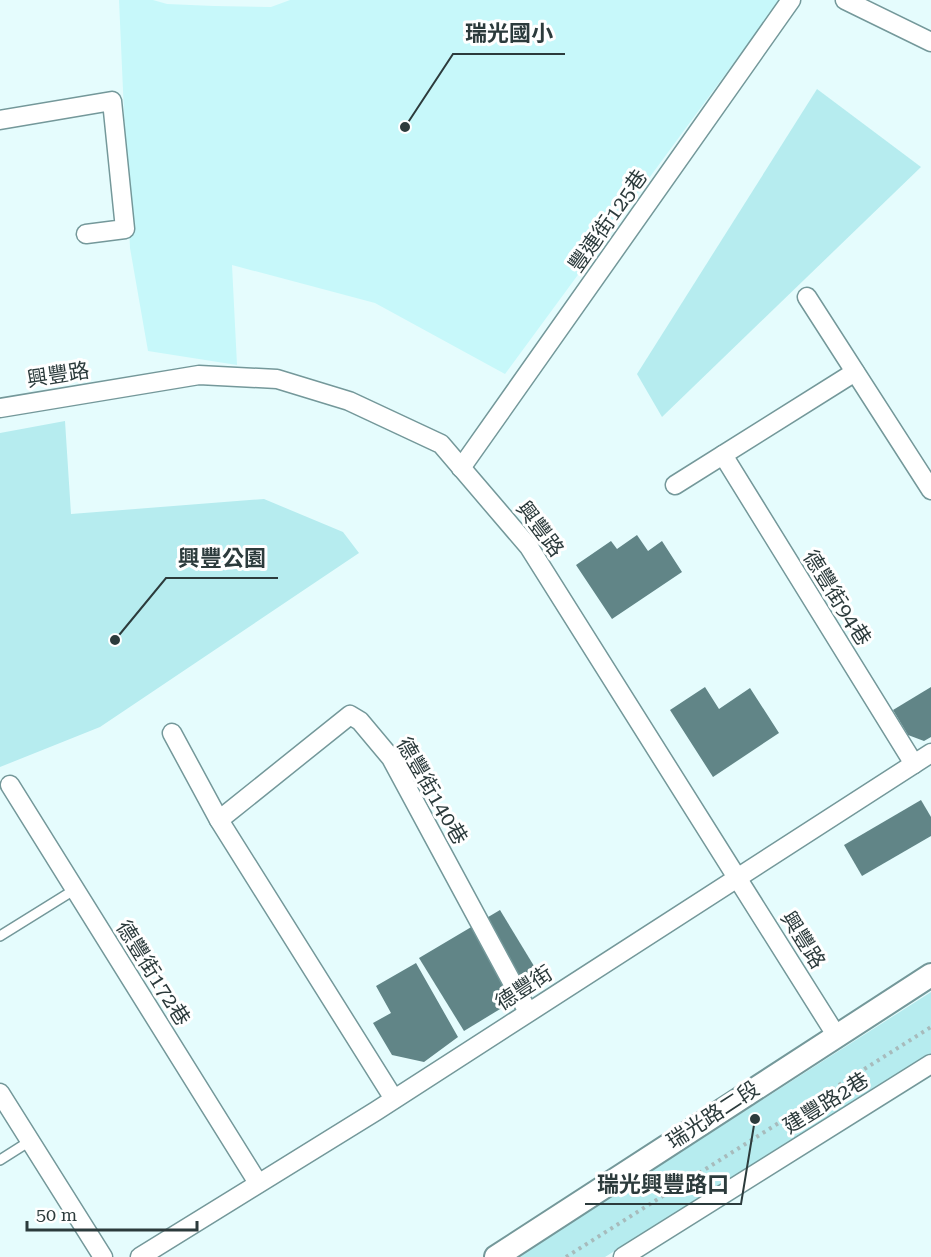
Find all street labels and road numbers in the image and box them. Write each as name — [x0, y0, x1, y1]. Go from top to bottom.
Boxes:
street label: 豐連街125巷 — [564, 165, 652, 277]
street label: 興豐路 — [25, 358, 91, 392]
street label: 興豐路 — [511, 497, 569, 561]
street label: 德豐街94巷 — [798, 546, 876, 650]
street label: 德豐街140巷 — [392, 733, 472, 849]
street label: 興豐路 — [776, 907, 830, 973]
street label: 德豐街172巷 — [111, 916, 195, 1030]
street label: 德豐街 — [491, 961, 557, 1015]
street label: 建豐路2巷 — [779, 1067, 873, 1139]
street label: 瑞光路二段 — [662, 1076, 764, 1154]

